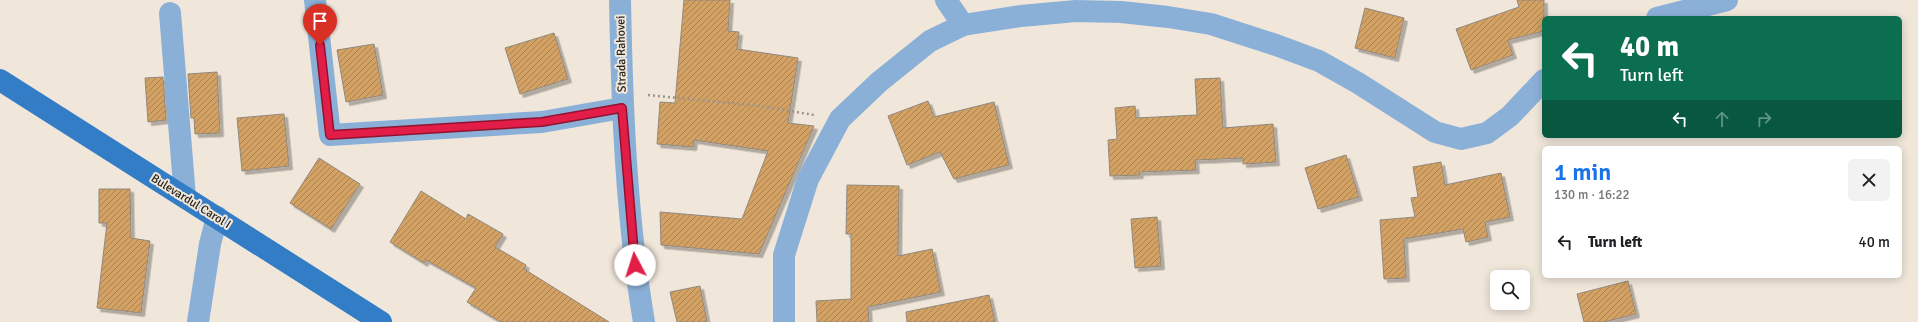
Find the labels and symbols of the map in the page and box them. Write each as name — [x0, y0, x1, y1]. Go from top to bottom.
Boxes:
pin — [303, 4, 337, 45]
street label: Strada Rahovei — [613, 15, 630, 92]
street label: Bulevardul Carol I — [148, 171, 233, 232]
position arrow — [614, 244, 656, 286]

